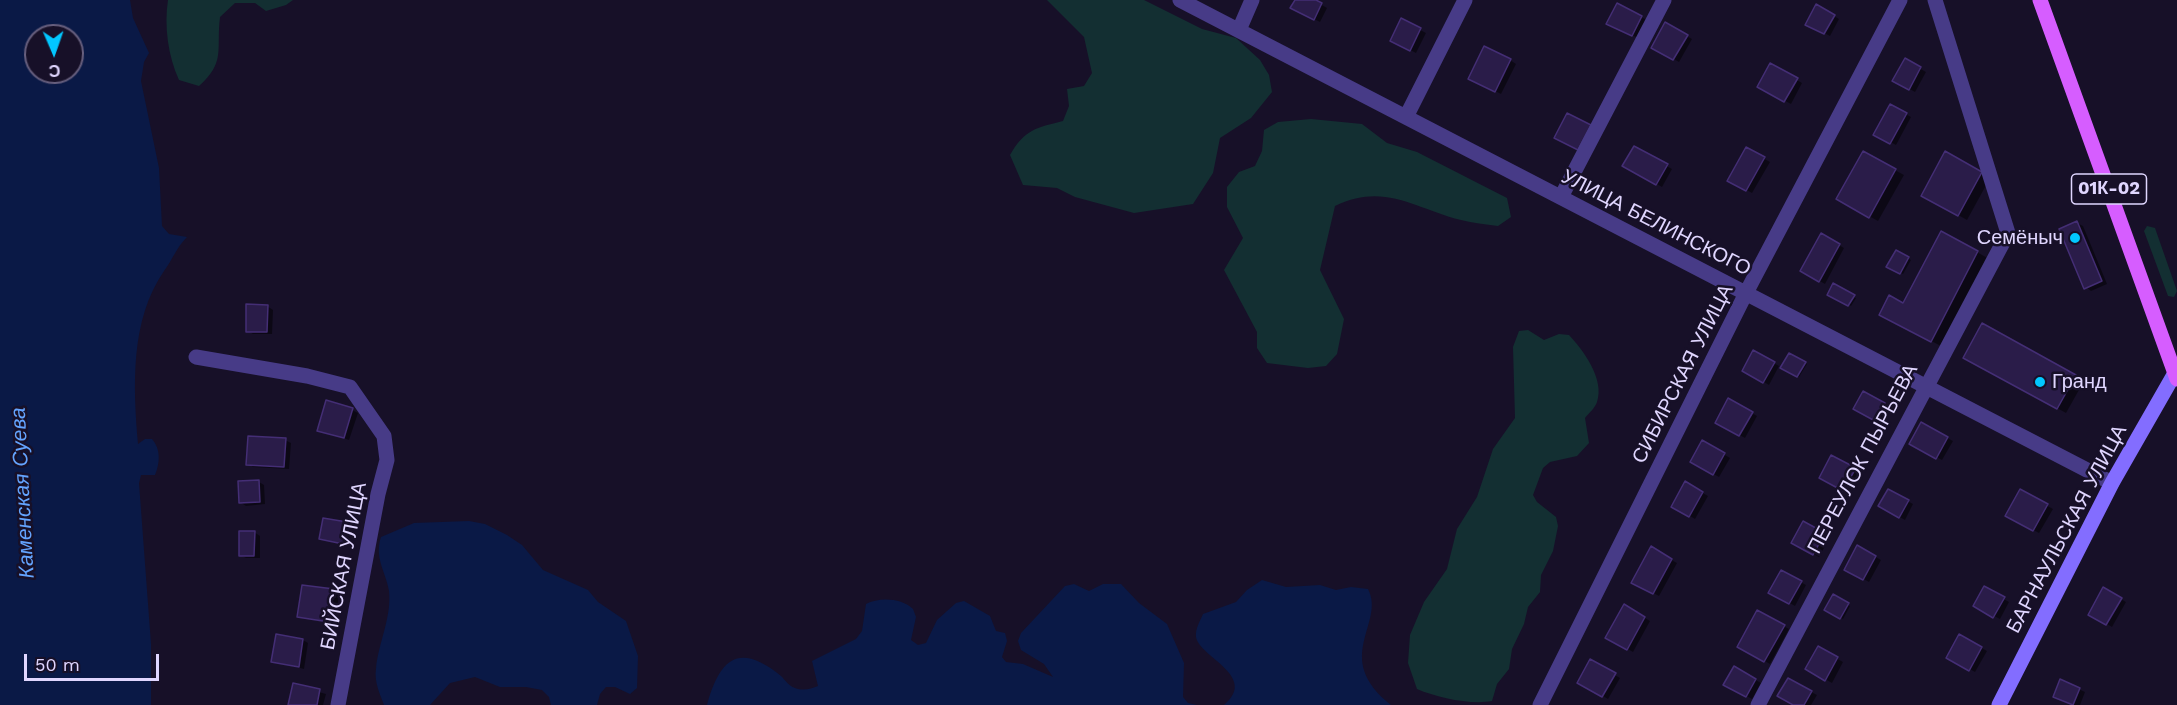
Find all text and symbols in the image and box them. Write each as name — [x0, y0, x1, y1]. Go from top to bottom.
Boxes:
north arrow — [24, 24, 84, 84]
text: С — [48, 61, 61, 80]
street label: УЛИЦА БЕЛИНСКОГО — [1557, 165, 1755, 281]
road number: 01К-02 — [2072, 174, 2146, 204]
place label: Семёныч — [1977, 226, 2063, 250]
marker: Семёныч — [2068, 231, 2082, 245]
street label: СИБИРСКАЯ УЛИЦА — [1627, 280, 1739, 468]
street label: ПЕРЕУЛОК ПЫРЬЕВА — [1803, 360, 1923, 558]
place label: Гранд — [2052, 370, 2107, 394]
marker: Гранд — [2033, 375, 2047, 389]
water label: Каменская Суева — [6, 407, 40, 579]
street label: БАРНАУЛЬСКАЯ УЛИЦА — [2002, 421, 2132, 637]
street label: БИЙСКАЯ УЛИЦА — [316, 480, 372, 652]
scale bar — [27, 642, 162, 680]
text: 50 m — [35, 654, 80, 675]

